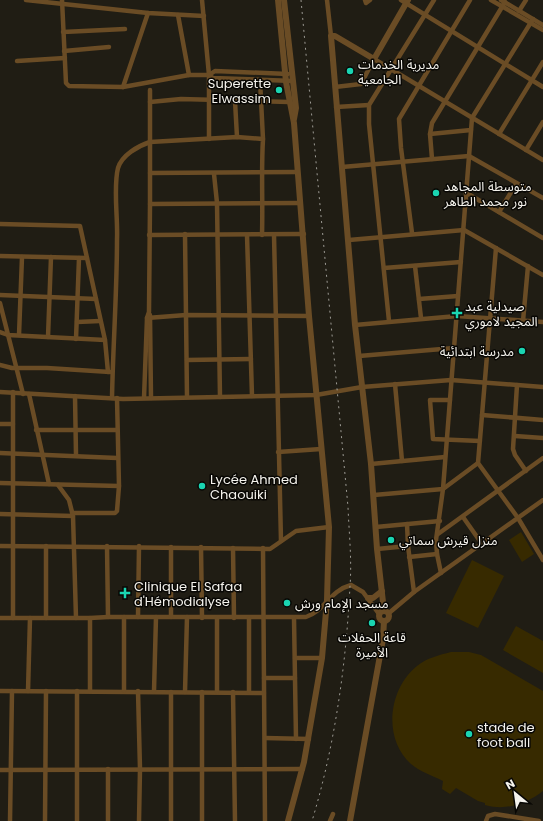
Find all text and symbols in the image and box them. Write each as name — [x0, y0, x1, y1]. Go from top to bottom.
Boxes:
place label: مديرية الخدمات الجامعية — [358, 55, 439, 89]
marker: مديرية الخدمات الجامعية — [345, 66, 355, 76]
place label: Superette Elwassim — [208, 74, 271, 108]
marker: Superette Elwassim — [274, 85, 284, 95]
place label: متوسطة المجاهد نور محمد الطاهر — [443, 177, 532, 211]
marker: متوسطة المجاهد نور محمد الطاهر — [431, 188, 441, 198]
place label: صيدلية عبد المجيد لاموري — [465, 297, 538, 332]
marker: صيدلية عبد المجيد لاموري — [452, 308, 462, 318]
place label: مدرسة ابتدائية — [440, 342, 514, 361]
marker: مدرسة ابتدائية — [517, 346, 527, 356]
place label: Lycée Ahmed Chaouiki — [210, 470, 298, 504]
marker: Lycée Ahmed Chaouiki — [197, 481, 207, 491]
place label: منزل قيرش سماتي — [399, 531, 498, 551]
marker: منزل قيرش سماتي — [386, 535, 396, 545]
place label: Clinique El Safaa d'Hémodialyse — [134, 577, 242, 611]
marker: Clinique El Safaa d'Hémodialyse — [119, 587, 131, 599]
place label: مسجد الإمام ورش — [295, 594, 389, 613]
marker: مسجد الإمام ورش — [282, 598, 292, 608]
marker: قاعة الحفلات الأميرة — [367, 618, 377, 628]
place label: قاعة الحفلات الأميرة — [338, 628, 406, 662]
place label: stade de foot ball — [477, 718, 534, 752]
marker: stade de foot ball — [464, 729, 474, 739]
north arrow — [495, 773, 535, 813]
text: N — [503, 775, 518, 793]

